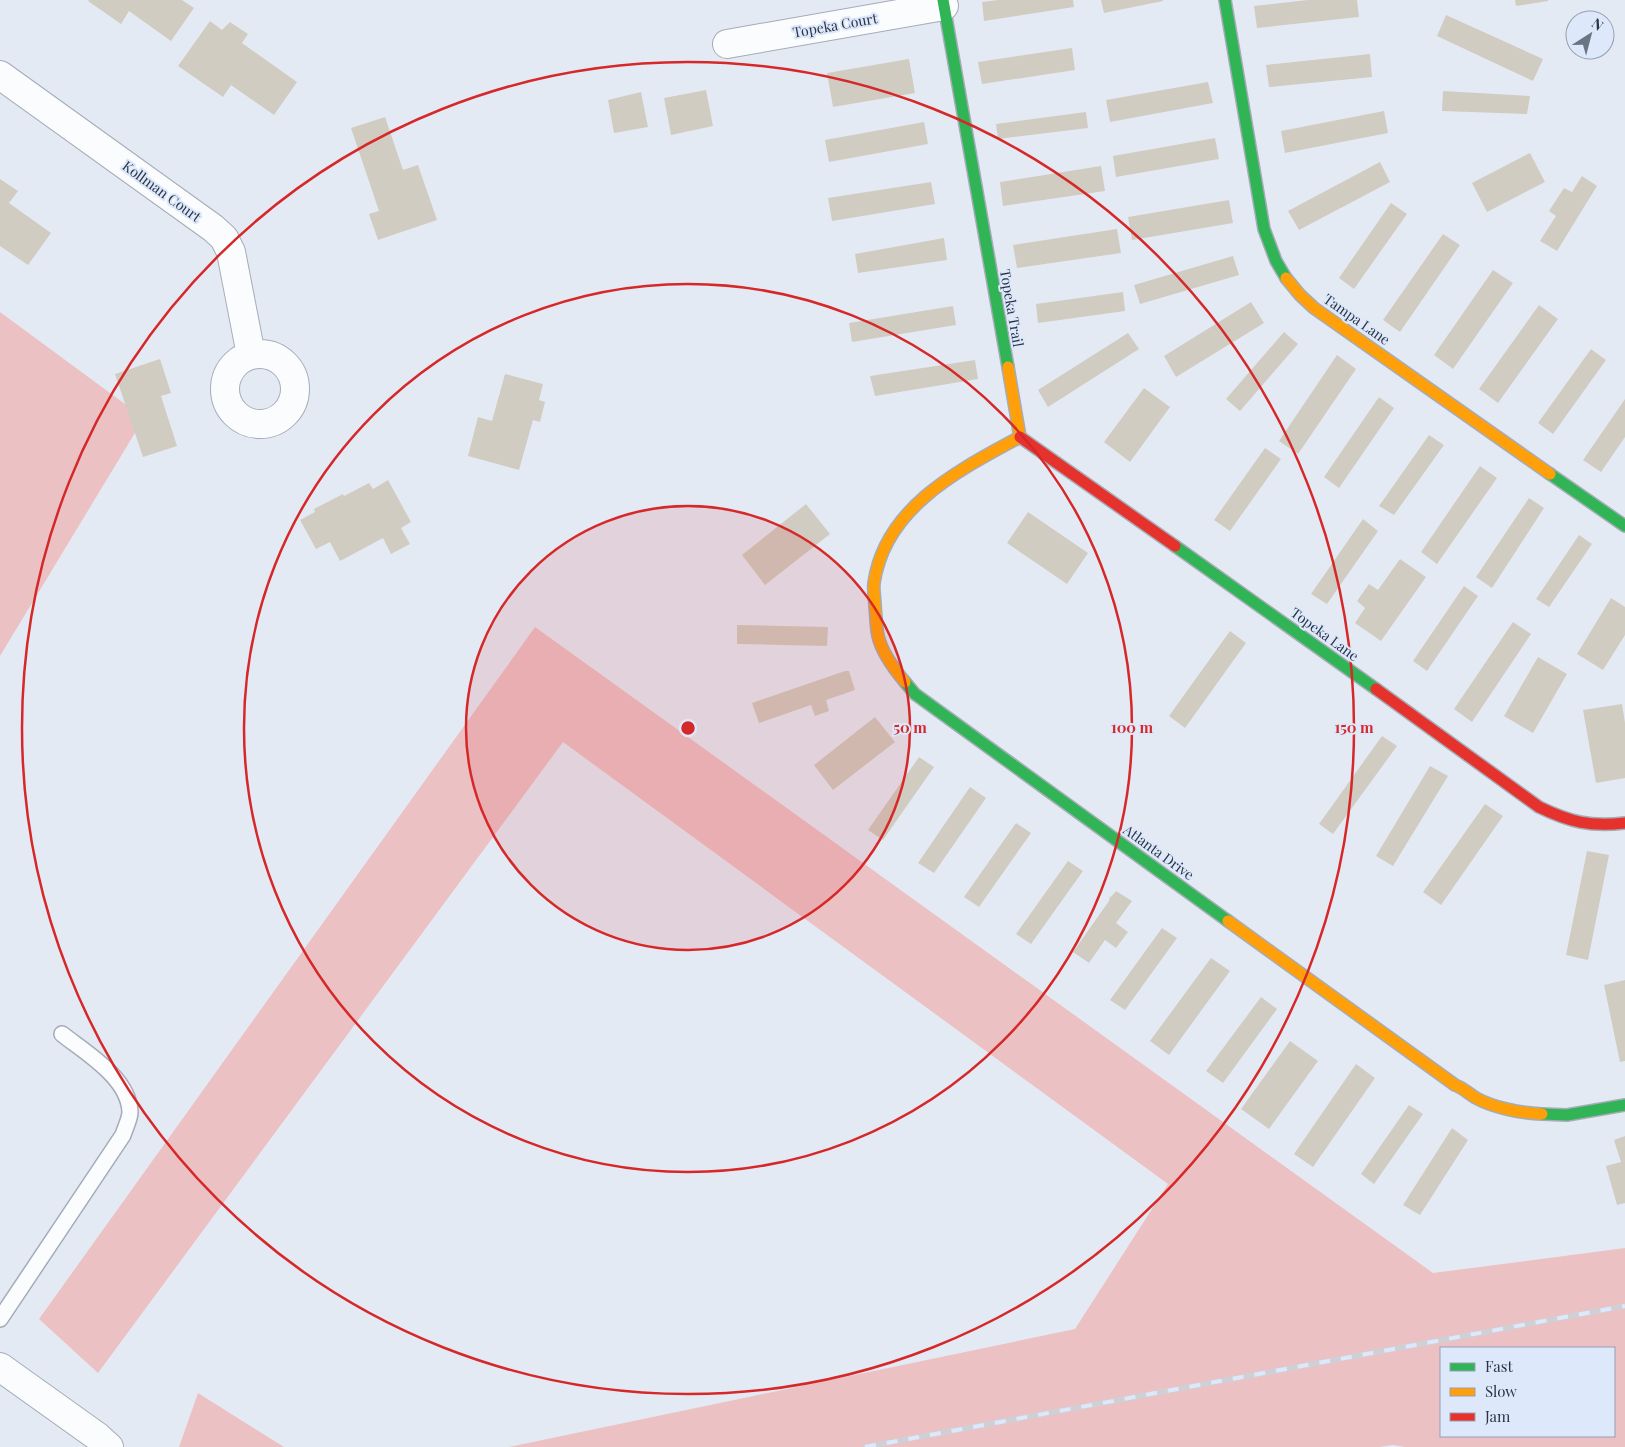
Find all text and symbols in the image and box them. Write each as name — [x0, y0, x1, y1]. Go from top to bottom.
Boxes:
street label: Topeka Court — [791, 8, 880, 42]
north arrow — [1565, 10, 1615, 60]
text: N — [1588, 13, 1608, 35]
street label: Kollman Court — [119, 156, 206, 227]
street label: Topeka Trail — [996, 268, 1028, 348]
street label: Tampa Lane — [1320, 289, 1394, 349]
street label: Topeka Lane — [1287, 603, 1363, 665]
text: 50 m — [893, 717, 927, 737]
text: 100 m — [1111, 717, 1154, 737]
text: 150 m — [1334, 717, 1374, 737]
centre of rings — [679, 719, 697, 737]
street label: Atlanta Drive — [1119, 819, 1198, 884]
legend — [1440, 1347, 1615, 1437]
text: Fast — [1485, 1356, 1514, 1376]
text: Slow — [1485, 1381, 1517, 1401]
text: Jam — [1484, 1406, 1511, 1426]

